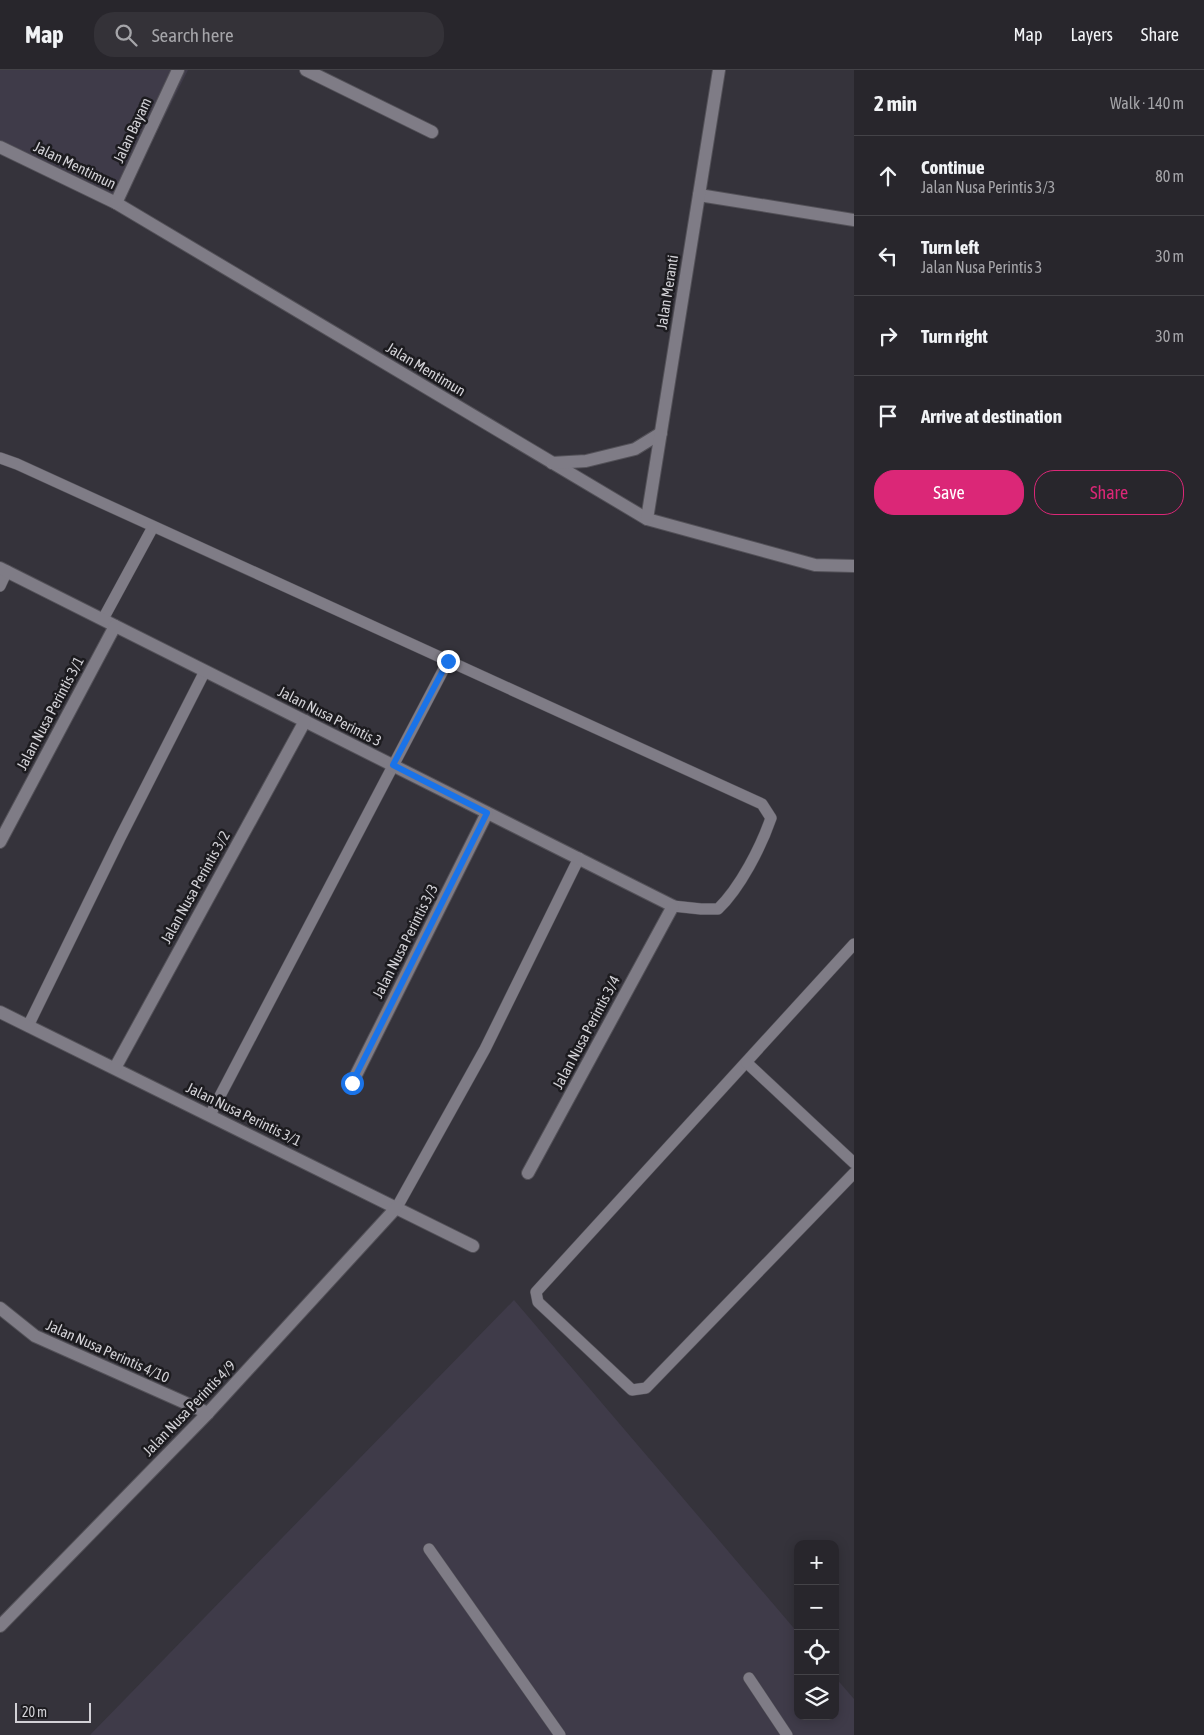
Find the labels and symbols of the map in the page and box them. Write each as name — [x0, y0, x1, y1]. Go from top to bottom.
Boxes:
street label: Jalan Bayam — [110, 95, 154, 165]
street label: Jalan Mentimun — [31, 138, 119, 192]
street label: Jalan Meranti — [653, 254, 681, 330]
street label: Jalan Mentimun — [383, 339, 469, 399]
route end — [437, 650, 460, 673]
street label: Jalan Nusa Perintis 3/1 — [13, 653, 87, 773]
street label: Jalan Nusa Perintis 3 — [275, 683, 385, 749]
street label: Jalan Nusa Perintis 3/2 — [157, 828, 233, 946]
street label: Jalan Nusa Perintis 3/3 — [369, 881, 441, 1001]
street label: Jalan Nusa Perintis 3/4 — [549, 972, 623, 1092]
route start — [341, 1072, 364, 1095]
street label: Jalan Nusa Perintis 3/1 — [184, 1079, 304, 1149]
street label: Jalan Nusa Perintis 4/10 — [44, 1316, 172, 1386]
street label: Jalan Nusa Perintis 4/9 — [139, 1357, 239, 1459]
scale bar — [15, 1700, 91, 1723]

